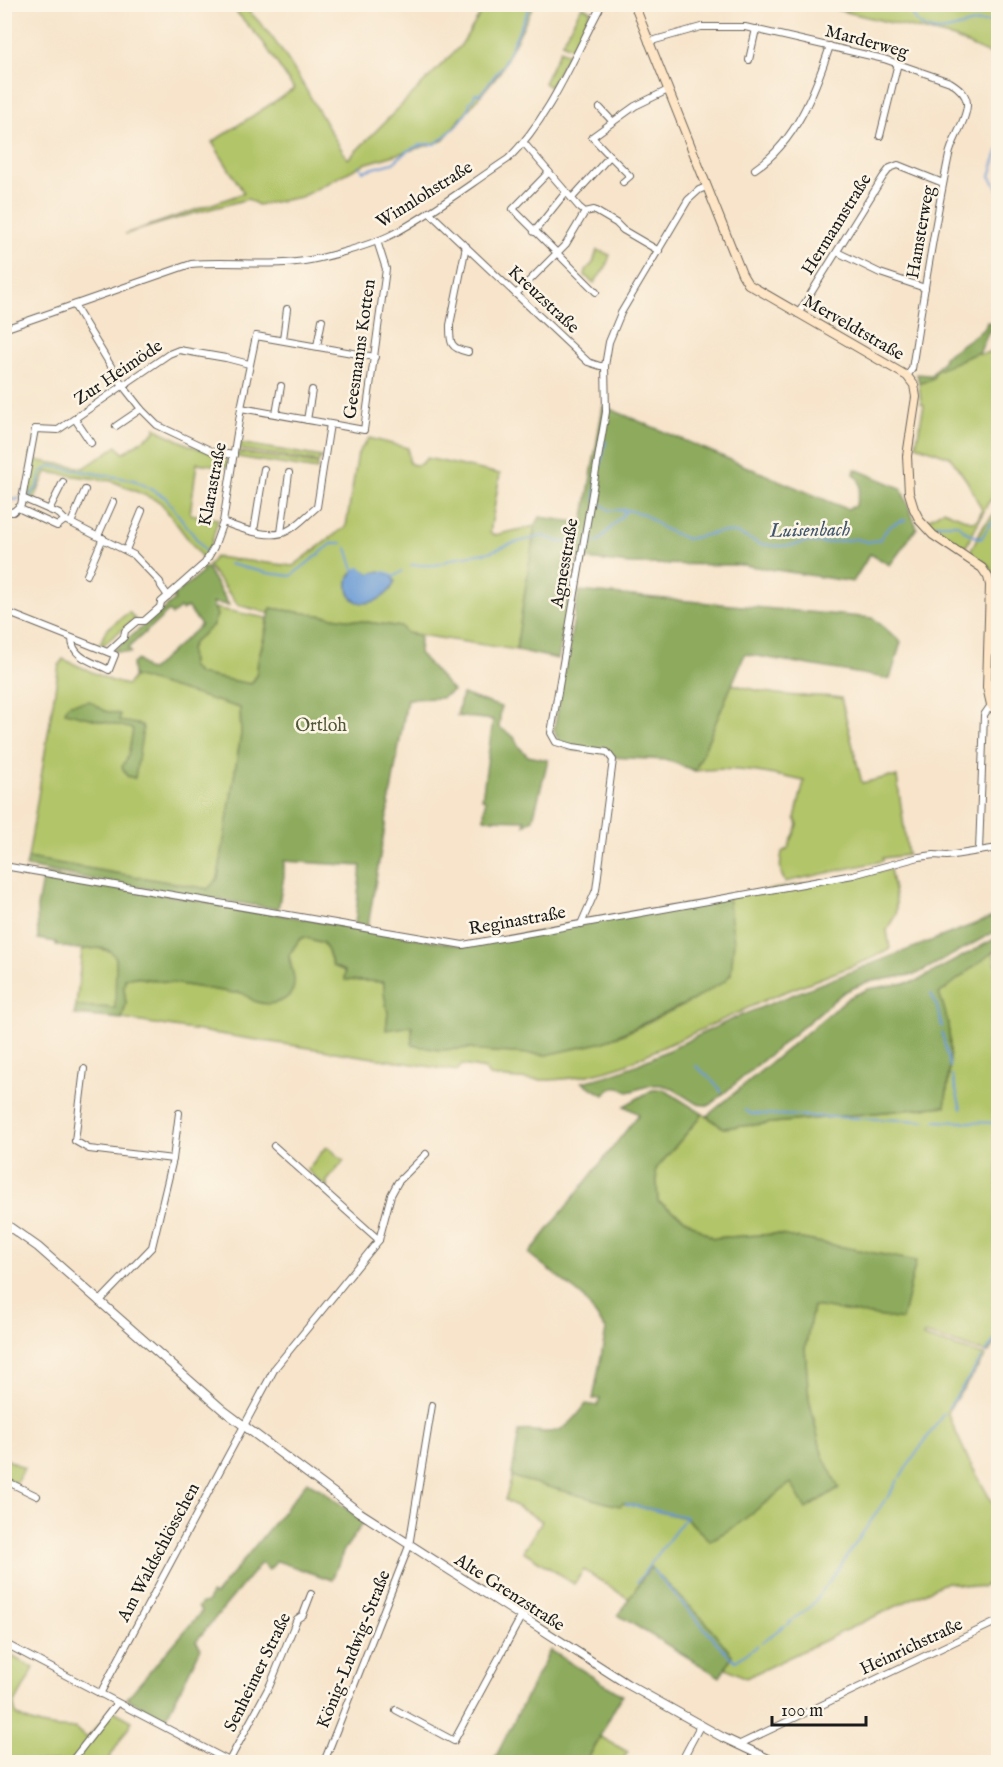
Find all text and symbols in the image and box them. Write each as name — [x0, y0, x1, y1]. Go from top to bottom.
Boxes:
street label: Marderweg — [822, 20, 911, 65]
street label: Winnlohstraße — [372, 156, 477, 234]
street label: Hermannstraße — [797, 170, 878, 280]
street label: Hamsterweg — [902, 184, 941, 281]
street label: Kreuzstraße — [502, 261, 584, 339]
street label: Geesmanns Kotten — [339, 277, 382, 421]
street label: Merveldtstraße — [799, 290, 908, 366]
street label: Zur Heimöde — [70, 335, 168, 411]
street label: Klarastraße — [194, 441, 233, 528]
street label: Agnesstraße — [546, 517, 585, 611]
water label: Luisenbach — [768, 517, 851, 544]
park label: Ortloh — [295, 715, 347, 738]
street label: Reginastraße — [467, 902, 568, 941]
street label: Am Waldschlösschen — [113, 1479, 206, 1627]
street label: Alte Grenzstraße — [449, 1548, 569, 1637]
street label: König-Ludwig-Straße — [312, 1567, 397, 1732]
street label: Senheimer Straße — [220, 1609, 297, 1736]
street label: Heinrichstraße — [856, 1613, 967, 1681]
scale bar — [772, 1689, 866, 1727]
text: 100 m — [781, 1700, 823, 1723]

